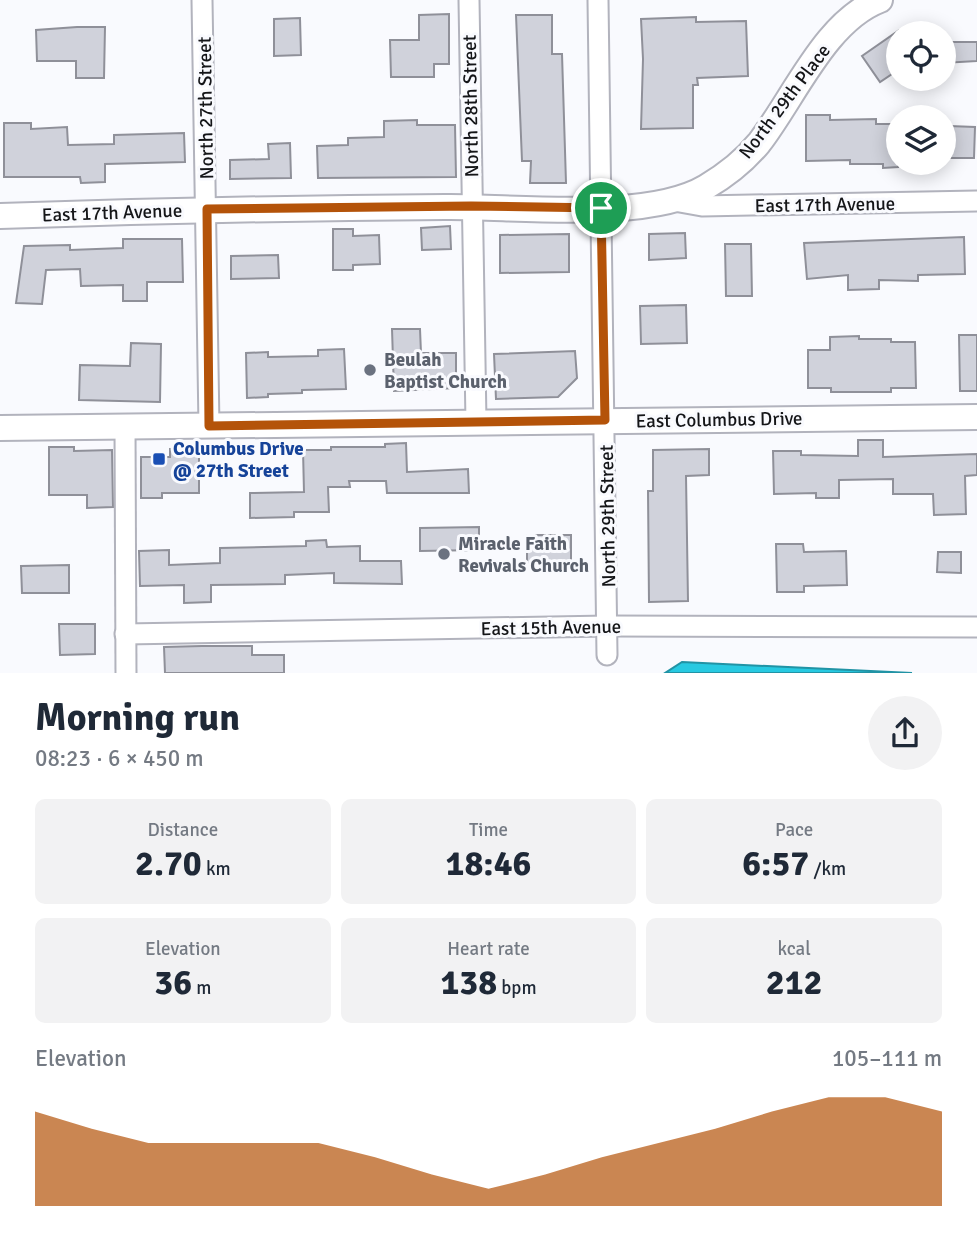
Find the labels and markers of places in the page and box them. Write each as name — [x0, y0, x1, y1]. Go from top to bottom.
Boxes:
pin — [571, 178, 631, 238]
place label: Beulah Baptist Church — [384, 348, 507, 394]
marker: Beulah Baptist Church — [362, 362, 378, 378]
place label: Columbus Drive @ 27th Street — [173, 437, 304, 483]
marker: Columbus Drive @ 27th Street — [151, 451, 167, 467]
place label: Miracle Faith Revivals Church — [458, 532, 589, 578]
marker: Miracle Faith Revivals Church — [436, 546, 452, 562]

